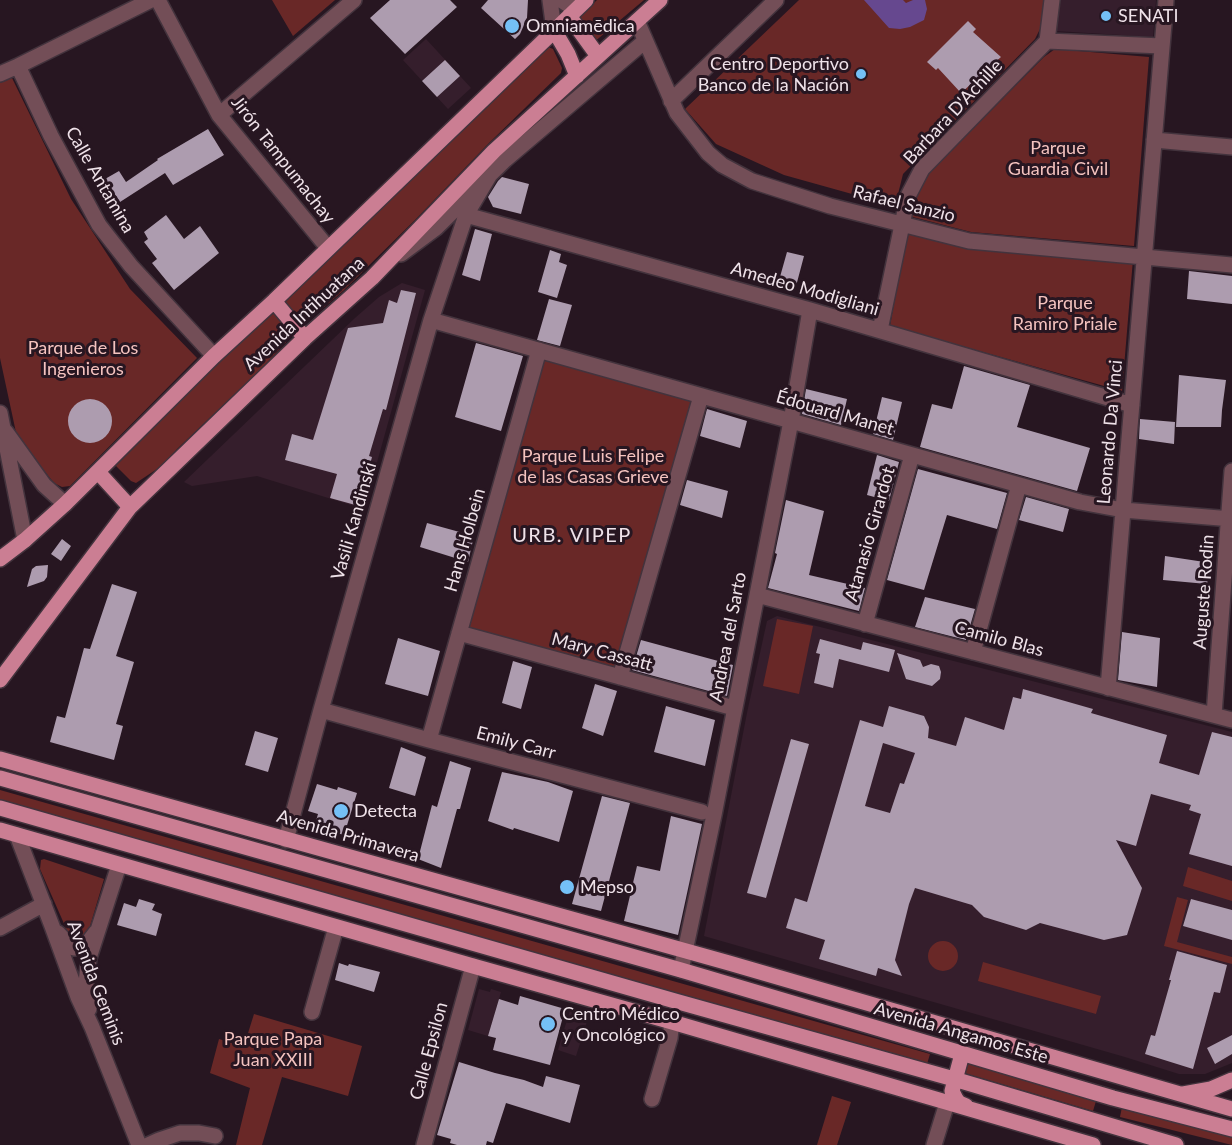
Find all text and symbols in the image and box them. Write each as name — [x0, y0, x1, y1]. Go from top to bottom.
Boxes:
place label: SENATI — [1118, 5, 1178, 27]
marker: SENATI — [1099, 9, 1113, 23]
place label: Omniamēdica — [526, 15, 635, 37]
marker: Omniamēdica — [503, 17, 521, 35]
place label: Centro Deportivo Banco de la Nación — [698, 53, 849, 96]
street label: Barbara D'Achille — [899, 55, 1007, 169]
marker: Centro Deportivo Banco de la Nación — [854, 67, 868, 81]
street label: Jirón Tampumachay — [227, 92, 339, 228]
street label: Calle Antamina — [61, 123, 139, 237]
park label: Parque Guardia Civil — [1008, 137, 1108, 180]
street label: Rafael Sanzio — [851, 181, 957, 227]
street label: Avenida Intihuatana — [239, 252, 369, 376]
street label: Amedeo Modigliani — [728, 258, 882, 320]
park label: Parque Ramiro Priale — [1013, 292, 1117, 334]
park label: Parque de Los Ingenieros — [28, 337, 138, 380]
street label: Leonardo Da Vinci — [1093, 359, 1127, 505]
street label: Édouard Manet — [774, 386, 896, 440]
park label: Parque Luis Felipe de las Casas Grieve — [517, 445, 669, 488]
street label: Vasili Kandinski — [327, 460, 381, 582]
street label: Atanasio Girardot — [841, 464, 899, 604]
street label: Hans Holbein — [440, 486, 490, 594]
district label: URB. VIPEP — [512, 524, 632, 548]
street label: Auguste Rodin — [1189, 534, 1219, 650]
street label: Andrea del Sarto — [705, 570, 751, 704]
street label: Camilo Blas — [952, 617, 1046, 661]
street label: Mary Cassatt — [549, 628, 655, 676]
street label: Emily Carr — [474, 722, 558, 764]
place label: Detecta — [354, 800, 417, 822]
marker: Detecta — [332, 802, 350, 820]
street label: Avenida Primavera — [274, 805, 422, 867]
place label: Mepso — [580, 876, 634, 898]
marker: Mepso — [558, 878, 576, 896]
street label: Avenida Geminis — [62, 918, 130, 1048]
street label: Avenida Angamos Este — [872, 998, 1050, 1068]
street label: Calle Epsilon — [406, 1000, 452, 1102]
place label: Centro Médico y Oncológico — [562, 1003, 680, 1046]
marker: Centro Médico y Oncológico — [539, 1015, 557, 1033]
park label: Parque Papa Juan XXIII — [224, 1028, 322, 1070]

